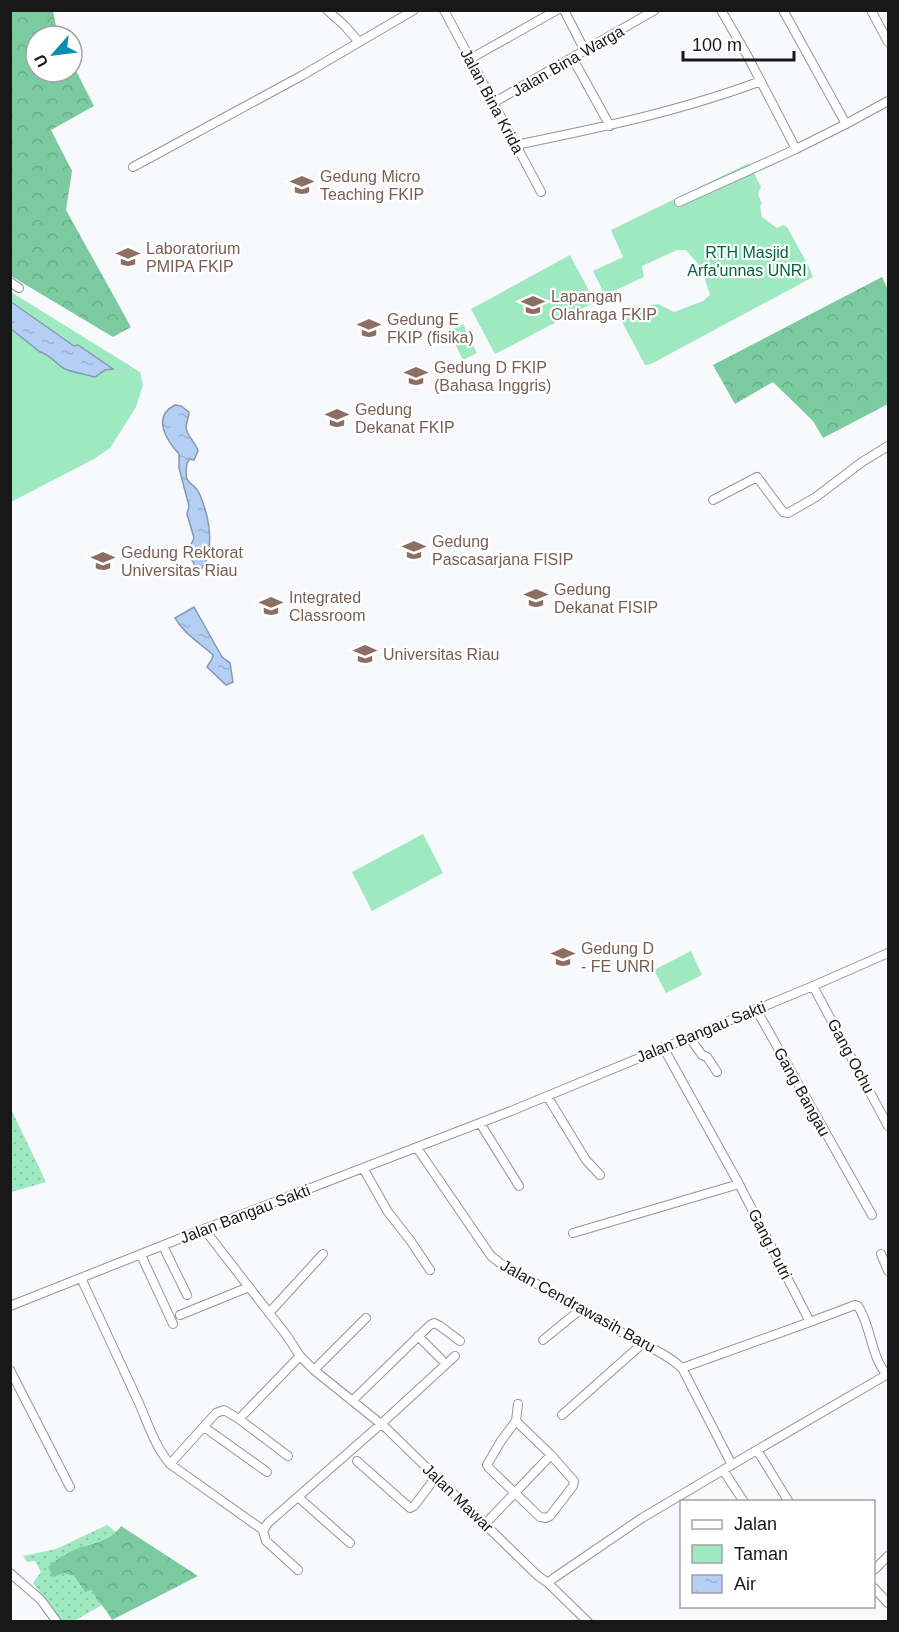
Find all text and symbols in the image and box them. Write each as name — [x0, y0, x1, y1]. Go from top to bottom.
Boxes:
street label: Jalan Bina Warga — [509, 22, 627, 100]
north arrow — [24, 24, 84, 84]
scale bar — [683, 24, 794, 62]
text: 100 m — [692, 35, 742, 55]
street label: Jalan Bina Krida — [457, 46, 527, 157]
text: U — [31, 52, 51, 70]
place label: Gedung Micro Teaching FKIP — [320, 168, 424, 203]
school or university icon: Gedung Micro Teaching FKIP — [289, 172, 315, 198]
place label: Laboratorium PMIPA FKIP — [146, 240, 240, 275]
school or university icon: Laboratorium PMIPA FKIP — [115, 244, 141, 270]
park label: RTH Masjid Arfa'unnas UNRI — [687, 244, 807, 279]
place label: Lapangan Olahraga FKIP — [551, 288, 657, 323]
school or university icon: Lapangan Olahraga FKIP — [520, 292, 546, 318]
place label: Gedung E FKIP (fisika) — [387, 311, 474, 346]
school or university icon: Gedung E FKIP (fisika) — [356, 315, 382, 341]
place label: Gedung D FKIP (Bahasa Inggris) — [434, 359, 551, 394]
school or university icon: Gedung D FKIP (Bahasa Inggris) — [403, 363, 429, 389]
place label: Gedung Dekanat FKIP — [355, 401, 455, 436]
school or university icon: Gedung Dekanat FKIP — [324, 405, 350, 431]
place label: Gedung Pascasarjana FISIP — [432, 533, 573, 568]
school or university icon: Gedung Pascasarjana FISIP — [401, 537, 427, 563]
place label: Gedung Rektorat Universitas Riau — [121, 544, 243, 579]
school or university icon: Gedung Rektorat Universitas Riau — [90, 548, 116, 574]
place label: Gedung Dekanat FISIP — [554, 581, 658, 616]
school or university icon: Gedung Dekanat FISIP — [523, 585, 549, 611]
place label: Integrated Classroom — [289, 589, 365, 624]
school or university icon: Integrated Classroom — [258, 593, 284, 619]
school or university icon: Universitas Riau — [352, 641, 378, 667]
place label: Universitas Riau — [383, 646, 499, 663]
place label: Gedung D - FE UNRI — [581, 940, 655, 975]
school or university icon: Gedung D - FE UNRI — [550, 944, 576, 970]
street label: Jalan Bangau Sakti — [634, 998, 768, 1066]
street label: Gang Ochu — [824, 1016, 878, 1096]
street label: Gang Bangau — [771, 1045, 833, 1139]
street label: Jalan Bangau Sakti — [178, 1181, 312, 1247]
street label: Gang Putri — [745, 1206, 795, 1282]
street label: Jalan Cendrawasih Baru — [498, 1256, 658, 1356]
street label: Jalan Mawar — [419, 1460, 497, 1536]
legend — [680, 1500, 875, 1608]
text: Jalan — [734, 1514, 777, 1534]
text: Taman — [734, 1544, 788, 1564]
text: Air — [734, 1574, 756, 1594]

